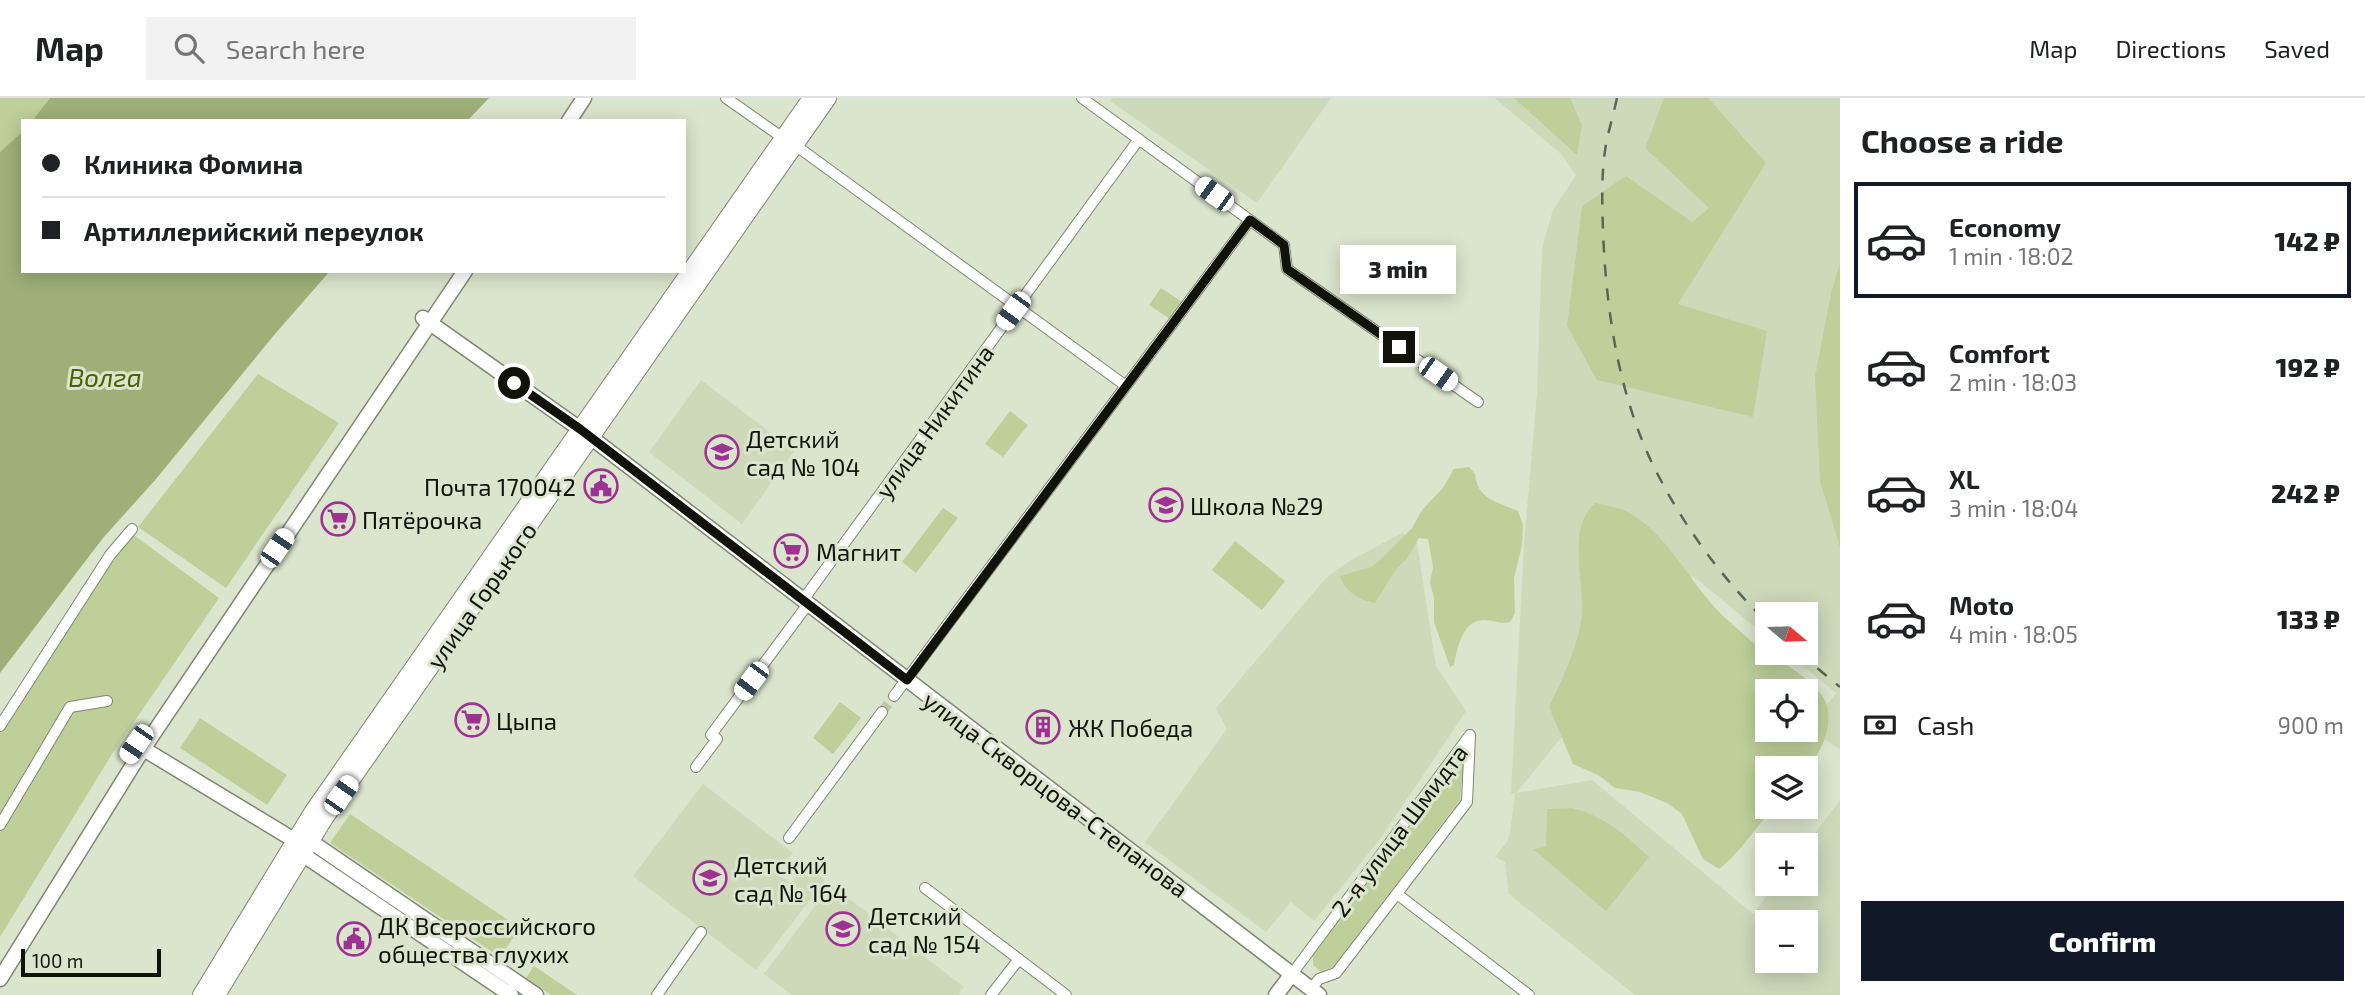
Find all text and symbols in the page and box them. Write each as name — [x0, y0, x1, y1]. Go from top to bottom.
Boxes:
search box — [146, 17, 636, 80]
text: Map — [35, 28, 104, 68]
icon: search — [170, 29, 208, 67]
text: Search here — [226, 33, 365, 64]
text: Map — [2029, 34, 2077, 63]
text: Directions — [2115, 34, 2226, 63]
text: Saved — [2264, 34, 2330, 63]
text: Choose a ride — [1861, 121, 2064, 159]
text: Клиника Фомина — [84, 148, 303, 179]
car — [1191, 173, 1238, 215]
icon: car — [1865, 209, 1928, 272]
text: Economy — [1949, 211, 2061, 242]
text: Артиллерийский переулок — [84, 215, 424, 246]
text: 142 ₽ — [2275, 225, 2340, 256]
text: 1 min · 18:02 — [1949, 242, 2074, 270]
callout: 3 min — [1341, 246, 1457, 294]
text: 3 min — [1368, 255, 1428, 283]
car — [993, 288, 1034, 334]
route end — [1383, 331, 1415, 363]
icon: car — [1865, 335, 1928, 398]
text: Comfort — [1949, 337, 2050, 368]
street label: улица Никитина — [869, 339, 1000, 504]
text: 192 ₽ — [2276, 351, 2340, 382]
car — [1415, 353, 1462, 395]
water label: Волга — [68, 361, 142, 392]
route start — [498, 367, 530, 399]
text: 2 min · 18:03 — [1949, 368, 2077, 396]
place label: Детский сад № 104 — [746, 424, 860, 481]
school or university icon: Детский сад № 104 — [703, 433, 741, 471]
icon: car — [1865, 461, 1928, 524]
text: XL — [1949, 463, 1980, 494]
public building icon: Почта 170042 — [582, 467, 620, 505]
place label: Почта 170042 — [424, 472, 576, 501]
text: 242 ₽ — [2271, 477, 2340, 508]
school or university icon: Школа №29 — [1147, 486, 1185, 524]
place label: Школа №29 — [1190, 491, 1324, 520]
text: 3 min · 18:04 — [1949, 494, 2078, 522]
supermarket icon: Пятёрочка — [319, 500, 357, 538]
place label: Пятёрочка — [362, 505, 482, 534]
street label: улица Горького — [420, 516, 543, 674]
car — [257, 525, 298, 571]
supermarket icon: Магнит — [772, 532, 810, 570]
place label: Магнит — [816, 537, 901, 566]
icon: car — [1865, 587, 1928, 650]
text: Moto — [1949, 589, 2014, 620]
north arrow — [1755, 602, 1818, 665]
map controls — [1755, 602, 1818, 973]
text: 133 ₽ — [2277, 603, 2340, 634]
text: 4 min · 18:05 — [1949, 620, 2078, 648]
car — [730, 658, 773, 704]
button: locate — [1755, 679, 1818, 742]
street label: улица Скворцова-Степанова — [917, 685, 1194, 904]
supermarket icon: Цыпа — [453, 701, 491, 739]
place label: Цыпа — [496, 706, 557, 735]
icon: cash — [1861, 706, 1899, 744]
building icon: ЖК Победа — [1024, 708, 1062, 746]
text: Cash — [1917, 709, 1974, 740]
text: 900 m — [2278, 711, 2344, 739]
place label: ЖК Победа — [1068, 713, 1193, 742]
car — [116, 721, 157, 767]
street label: 2-я улица Шмидта — [1325, 738, 1474, 922]
button: layers — [1755, 756, 1818, 819]
car — [321, 772, 362, 818]
button: + — [1755, 833, 1818, 896]
place label: Детский сад № 164 — [734, 850, 848, 907]
school or university icon: Детский сад № 164 — [691, 859, 729, 897]
place label: Детский сад № 154 — [868, 901, 981, 958]
button: Confirm — [1861, 901, 2344, 981]
school or university icon: Детский сад № 154 — [824, 910, 862, 948]
button: − — [1755, 910, 1818, 973]
place label: ДК Всероссийского общества глухих — [378, 911, 596, 969]
public building icon: ДК Всероссийского общества глухих — [335, 920, 373, 958]
scale bar — [21, 946, 161, 978]
text: 100 m — [32, 949, 83, 972]

